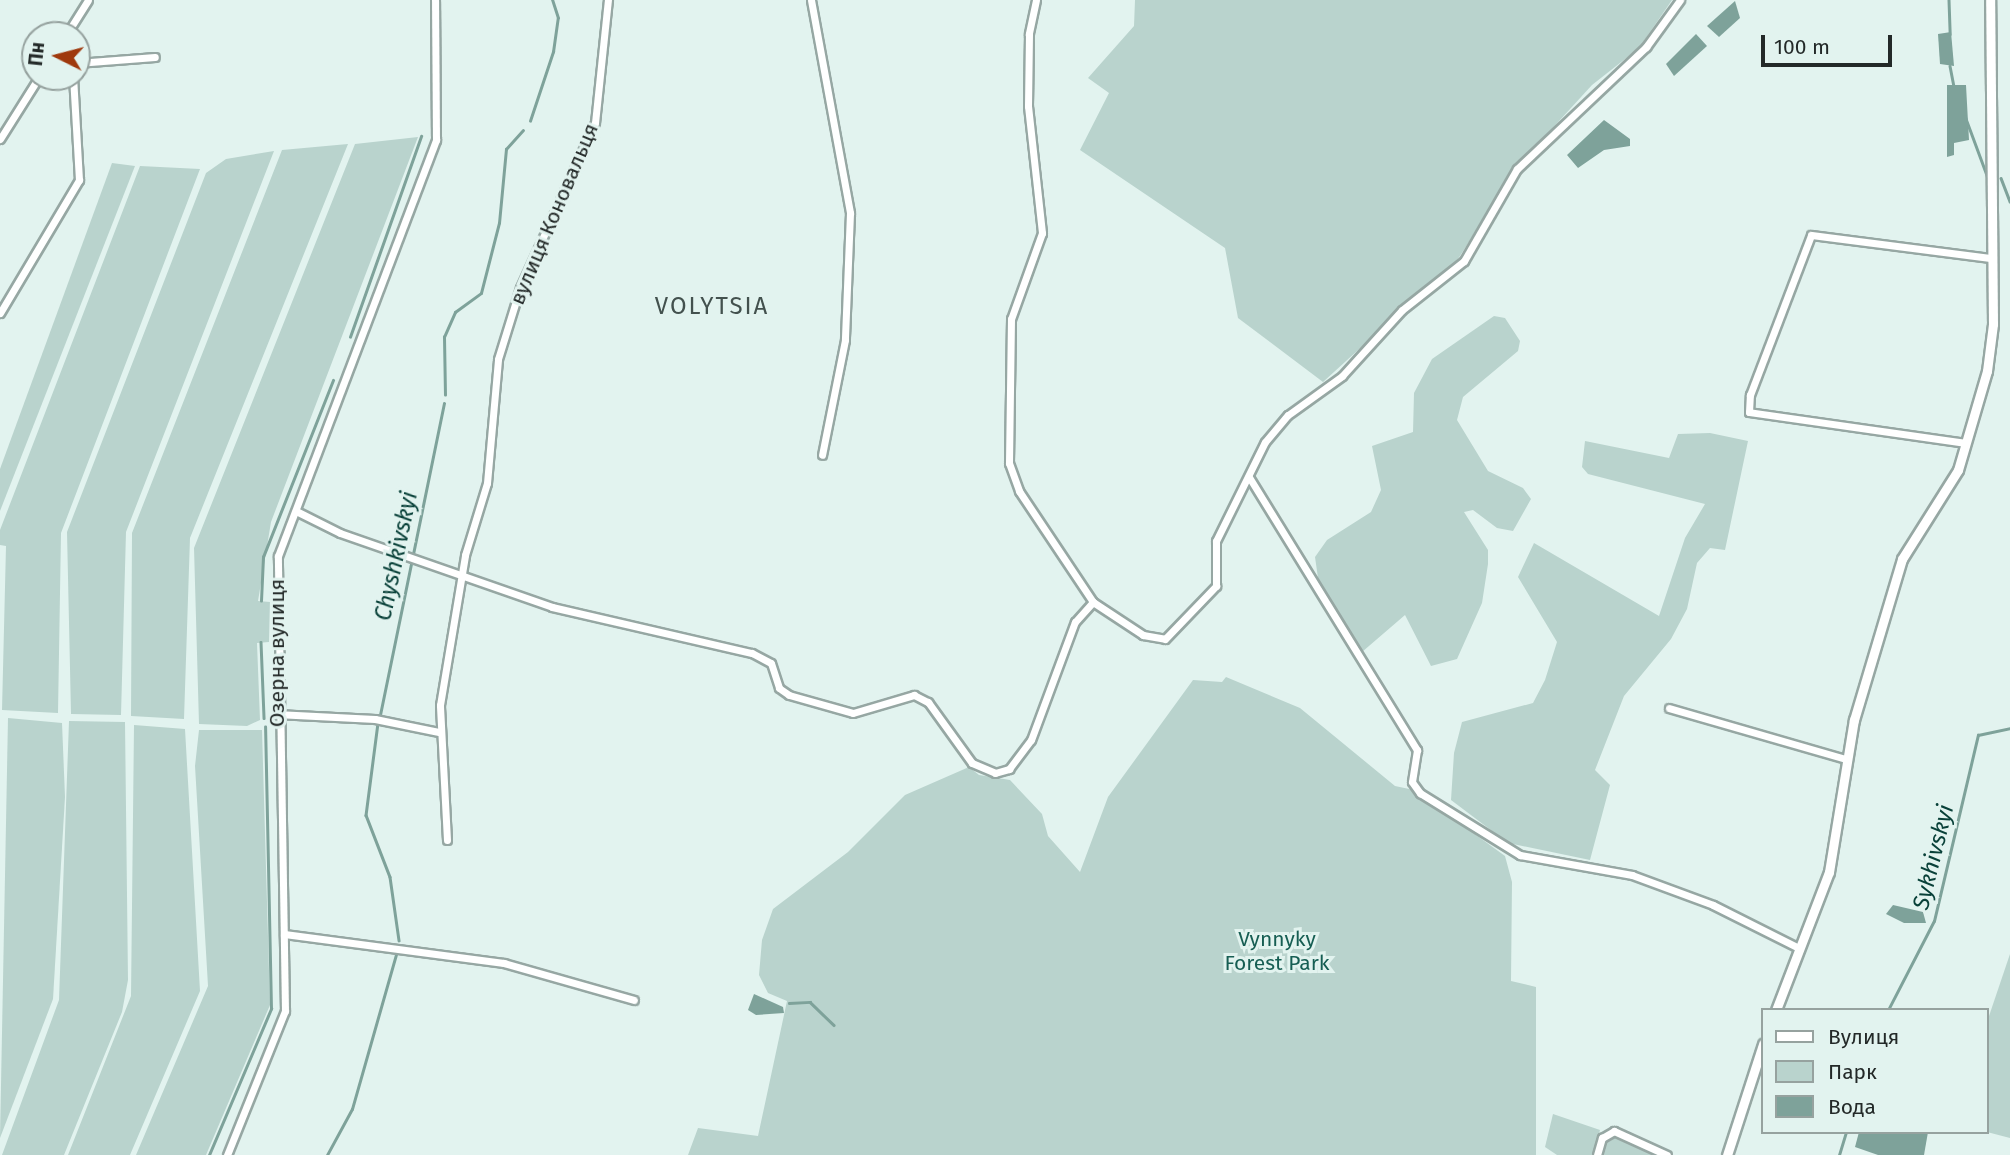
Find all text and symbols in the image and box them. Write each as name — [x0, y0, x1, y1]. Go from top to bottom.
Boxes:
north arrow — [21, 21, 91, 91]
scale bar — [1765, 21, 1896, 65]
text: 100 m — [1774, 34, 1830, 60]
text: Пн — [24, 41, 49, 67]
street label: вулиця Коновальця — [504, 119, 604, 309]
district label: VOLYTSIA — [656, 293, 768, 321]
water label: Chyshkivskyi — [369, 489, 423, 623]
street label: Озерна вулиця — [264, 579, 290, 727]
water label: Sykhivskyi — [1907, 802, 1959, 912]
park label: Vynnyky Forest Park — [1224, 926, 1330, 976]
legend — [1762, 1008, 1989, 1134]
text: Вулиця — [1828, 1024, 1899, 1050]
text: Парк — [1828, 1059, 1877, 1085]
text: Вода — [1828, 1094, 1876, 1120]

